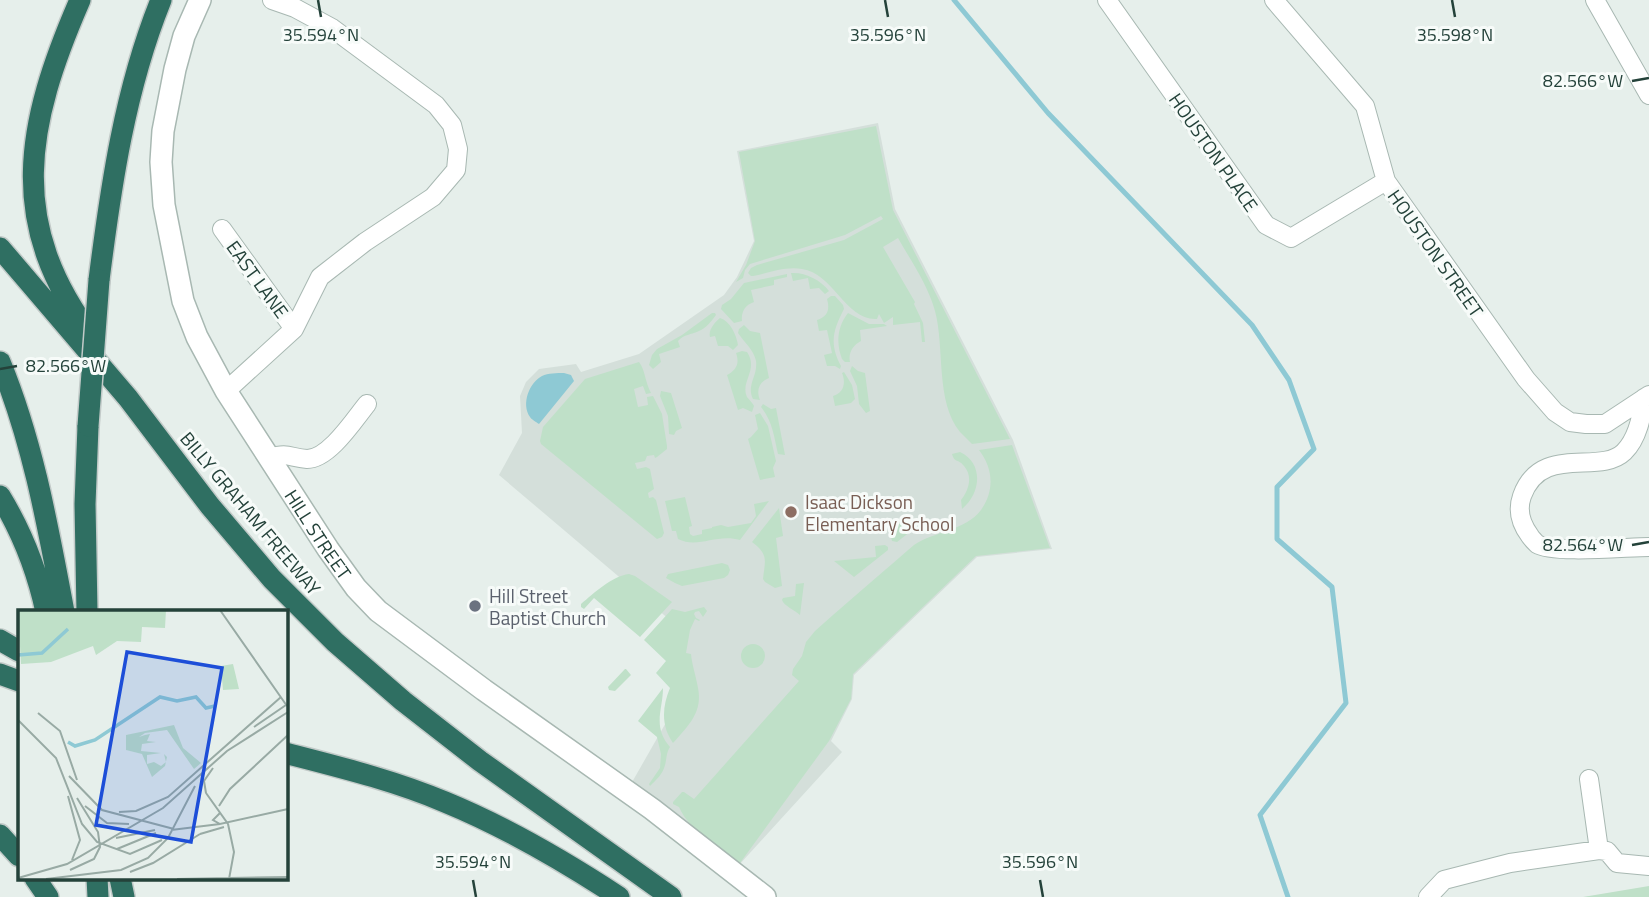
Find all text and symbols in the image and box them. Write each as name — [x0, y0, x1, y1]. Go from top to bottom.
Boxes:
text: 35.594°N — [283, 21, 359, 48]
text: 35.596°N — [850, 21, 926, 48]
text: 35.598°N — [1417, 21, 1493, 48]
text: 82.566°W — [1543, 67, 1623, 94]
street label: HOUSTON PLACE — [1162, 87, 1266, 217]
street label: HOUSTON STREET — [1381, 183, 1491, 323]
street label: EAST LANE — [220, 234, 296, 324]
text: 82.566°W — [26, 352, 106, 379]
street label: BILLY GRAHAM FREEWAY — [174, 425, 329, 602]
street label: HILL STREET — [278, 483, 359, 585]
place label: Isaac Dickson Elementary School — [805, 487, 954, 538]
marker: Isaac Dickson Elementary School — [783, 504, 799, 520]
text: 82.564°W — [1543, 531, 1623, 558]
place label: Hill Street Baptist Church — [489, 581, 606, 632]
marker: Hill Street Baptist Church — [467, 598, 483, 614]
inset map — [18, 610, 287, 880]
text: 35.594°N — [435, 848, 511, 875]
text: 35.596°N — [1002, 848, 1078, 875]

